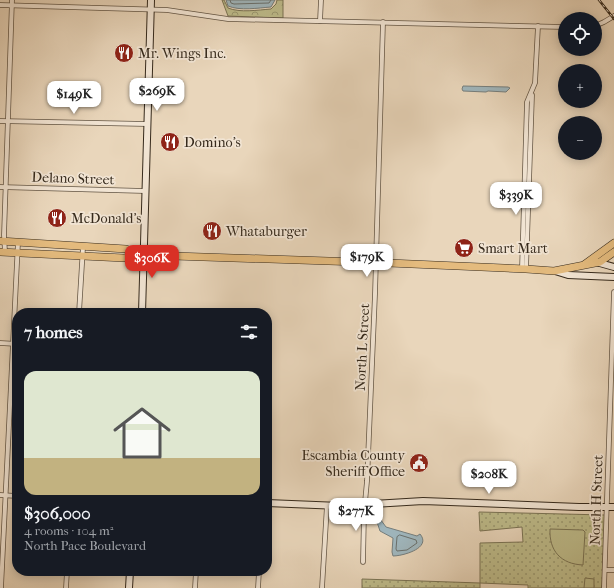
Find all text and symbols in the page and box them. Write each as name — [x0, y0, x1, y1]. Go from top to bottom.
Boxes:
map controls — [558, 12, 602, 160]
button: locate — [558, 12, 602, 56]
restaurant icon: Mr. Wings Inc. — [113, 42, 135, 64]
place label: Mr. Wings Inc. — [138, 45, 226, 62]
button: + — [558, 64, 602, 108]
pin: $269K — [129, 78, 185, 112]
pin: $149K — [46, 81, 102, 115]
text: $269K — [138, 83, 176, 98]
text: $149K — [56, 86, 92, 101]
button: − — [558, 116, 602, 160]
restaurant icon: Domino's — [159, 131, 181, 153]
place label: Domino's — [184, 134, 241, 151]
street label: Delano Street — [31, 169, 115, 188]
pin: $339K — [488, 182, 544, 216]
text: $339K — [499, 187, 533, 202]
restaurant icon: McDonald's — [46, 207, 68, 229]
place label: McDonald's — [71, 210, 142, 227]
restaurant icon: Whataburger — [201, 220, 223, 242]
place label: Whataburger — [225, 223, 307, 240]
supermarket icon: Smart Mart — [453, 237, 475, 259]
place label: Smart Mart — [478, 240, 548, 257]
pin: $179K — [339, 244, 395, 278]
pin: $306K — [124, 245, 180, 279]
text: $179K — [350, 249, 384, 264]
text: $306K — [134, 250, 170, 265]
street label: North L Street — [352, 303, 373, 391]
icon: filters — [238, 321, 260, 343]
text: 7 homes — [24, 322, 83, 342]
icon: home — [106, 397, 178, 469]
place label: Escambia County Sheriff Office — [301, 447, 406, 480]
public building icon: Escambia County Sheriff Office — [408, 452, 430, 474]
street label: North H Street — [586, 455, 607, 545]
pin: $208K — [461, 461, 517, 495]
text: $208K — [471, 466, 508, 481]
pin: $277K — [328, 498, 384, 532]
text: $306,000 — [24, 503, 91, 523]
text: $277K — [338, 503, 374, 518]
text: 4 rooms · 104 m² — [24, 523, 113, 538]
text: North Pace Boulevard — [24, 538, 146, 553]

